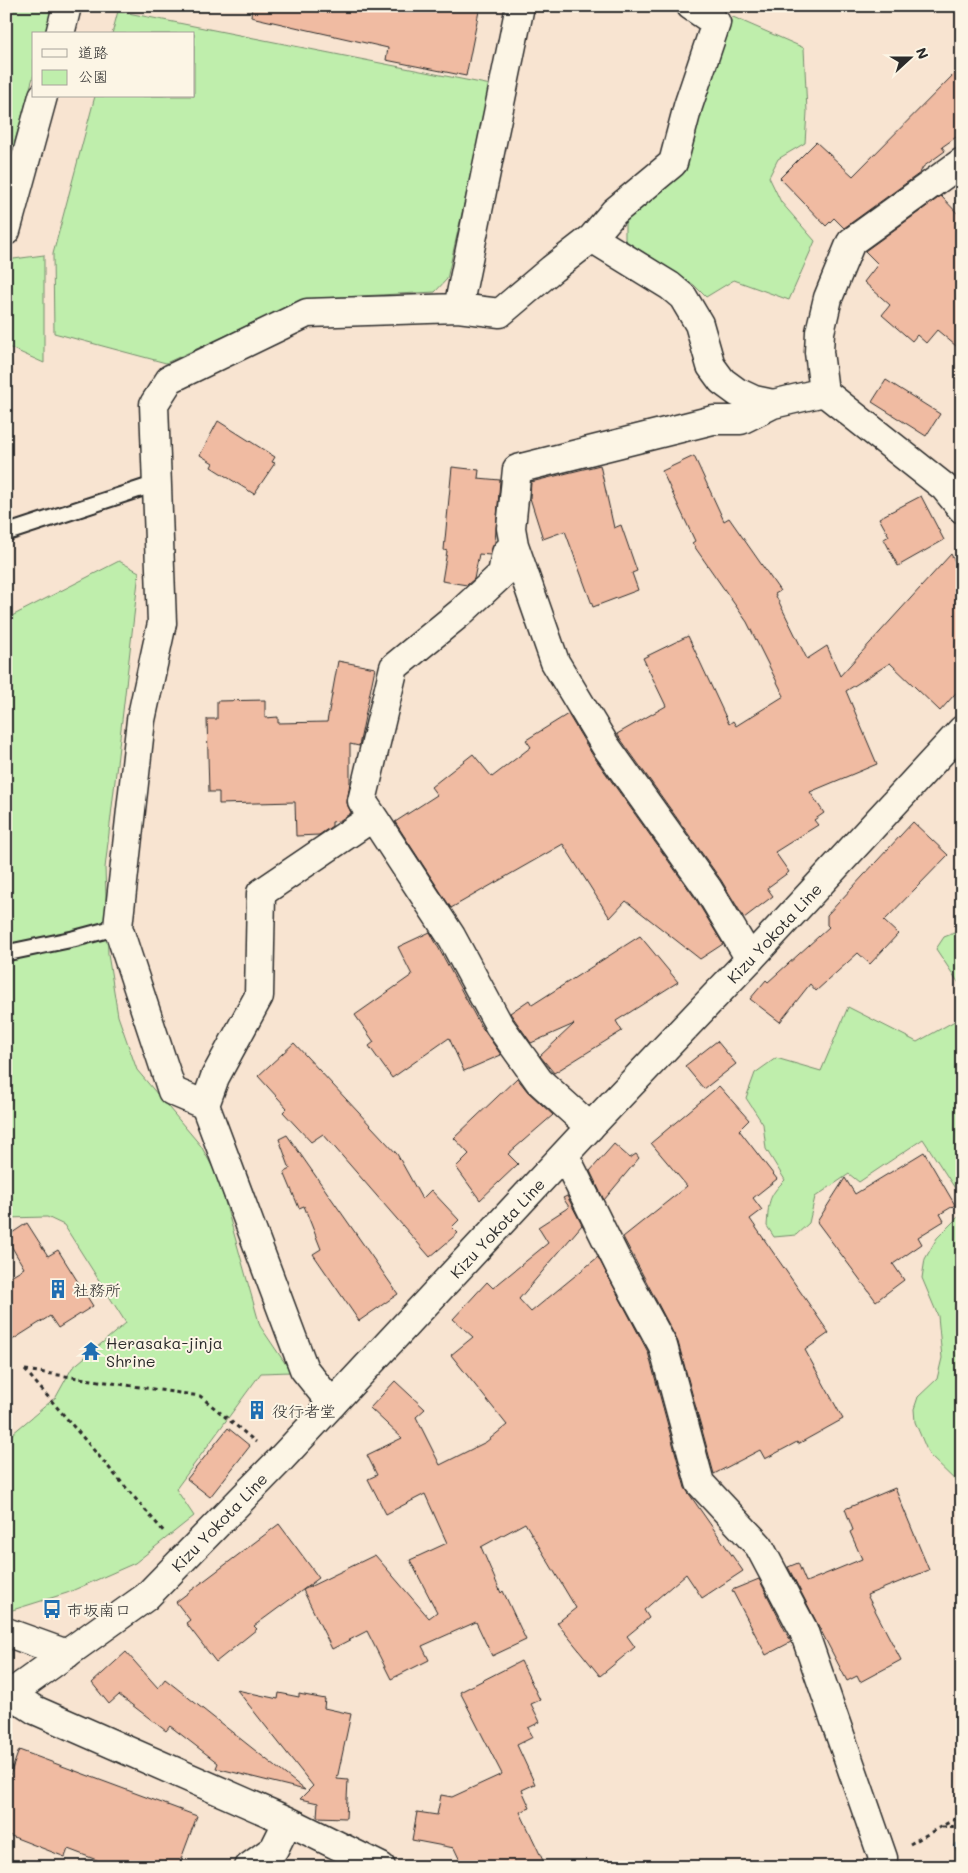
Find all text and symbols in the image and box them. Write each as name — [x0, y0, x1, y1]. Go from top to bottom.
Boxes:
legend — [32, 32, 195, 98]
north arrow — [886, 32, 936, 82]
text: 道路 — [78, 42, 108, 62]
text: N — [912, 45, 933, 62]
text: 公園 — [78, 66, 108, 86]
street label: Kizu Yokota Line — [722, 878, 826, 988]
street label: Kizu Yokota Line — [445, 1173, 549, 1283]
building icon: 社務所 — [47, 1278, 69, 1300]
place label: 社務所 — [73, 1279, 121, 1300]
place label: Herasaka-jinja Shrine — [106, 1332, 223, 1371]
temple icon: Herasaka-jinja Shrine — [80, 1340, 102, 1362]
building icon: 役行者堂 — [246, 1399, 268, 1421]
place label: 役行者堂 — [272, 1400, 336, 1421]
street label: Kizu Yokota Line — [166, 1468, 272, 1576]
bus stop icon: 市坂南口 — [41, 1598, 63, 1620]
place label: 市坂南口 — [67, 1599, 131, 1620]

